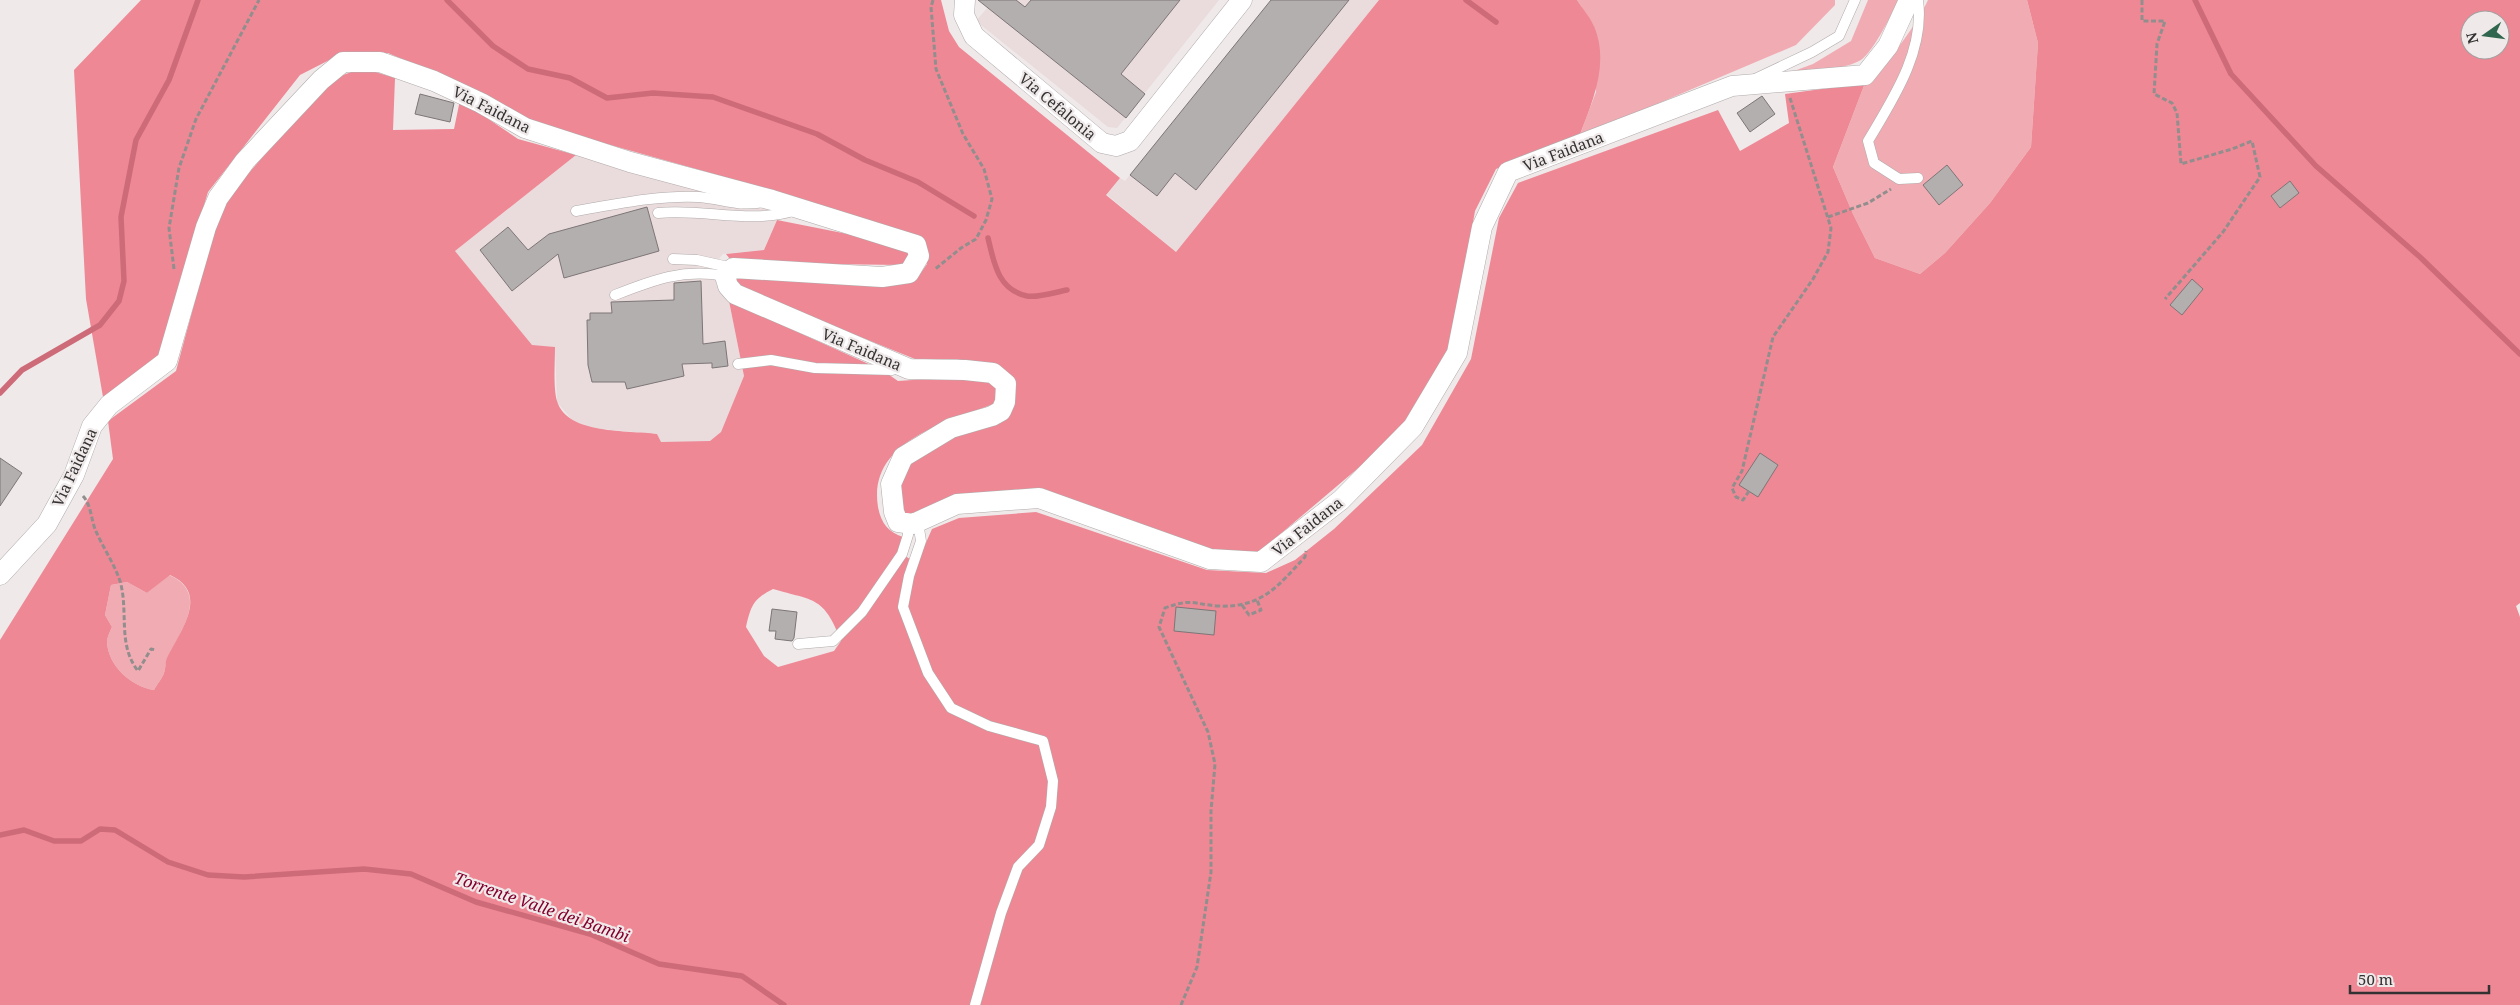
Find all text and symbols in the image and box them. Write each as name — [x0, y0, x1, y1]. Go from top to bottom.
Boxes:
north arrow — [2460, 10, 2510, 60]
text: N — [2461, 31, 2482, 46]
street label: Via Cefalonia — [1015, 68, 1101, 144]
street label: Via Faidana — [450, 81, 534, 137]
street label: Via Faidana — [1520, 127, 1606, 175]
street label: Via Faidana — [819, 323, 905, 375]
street label: Via Faidana — [47, 424, 101, 510]
street label: Via Faidana — [1268, 492, 1346, 560]
water label: Torrente Valle dei Bambi — [452, 867, 632, 947]
scale bar — [2350, 962, 2489, 994]
text: 50 m — [2358, 969, 2393, 989]

